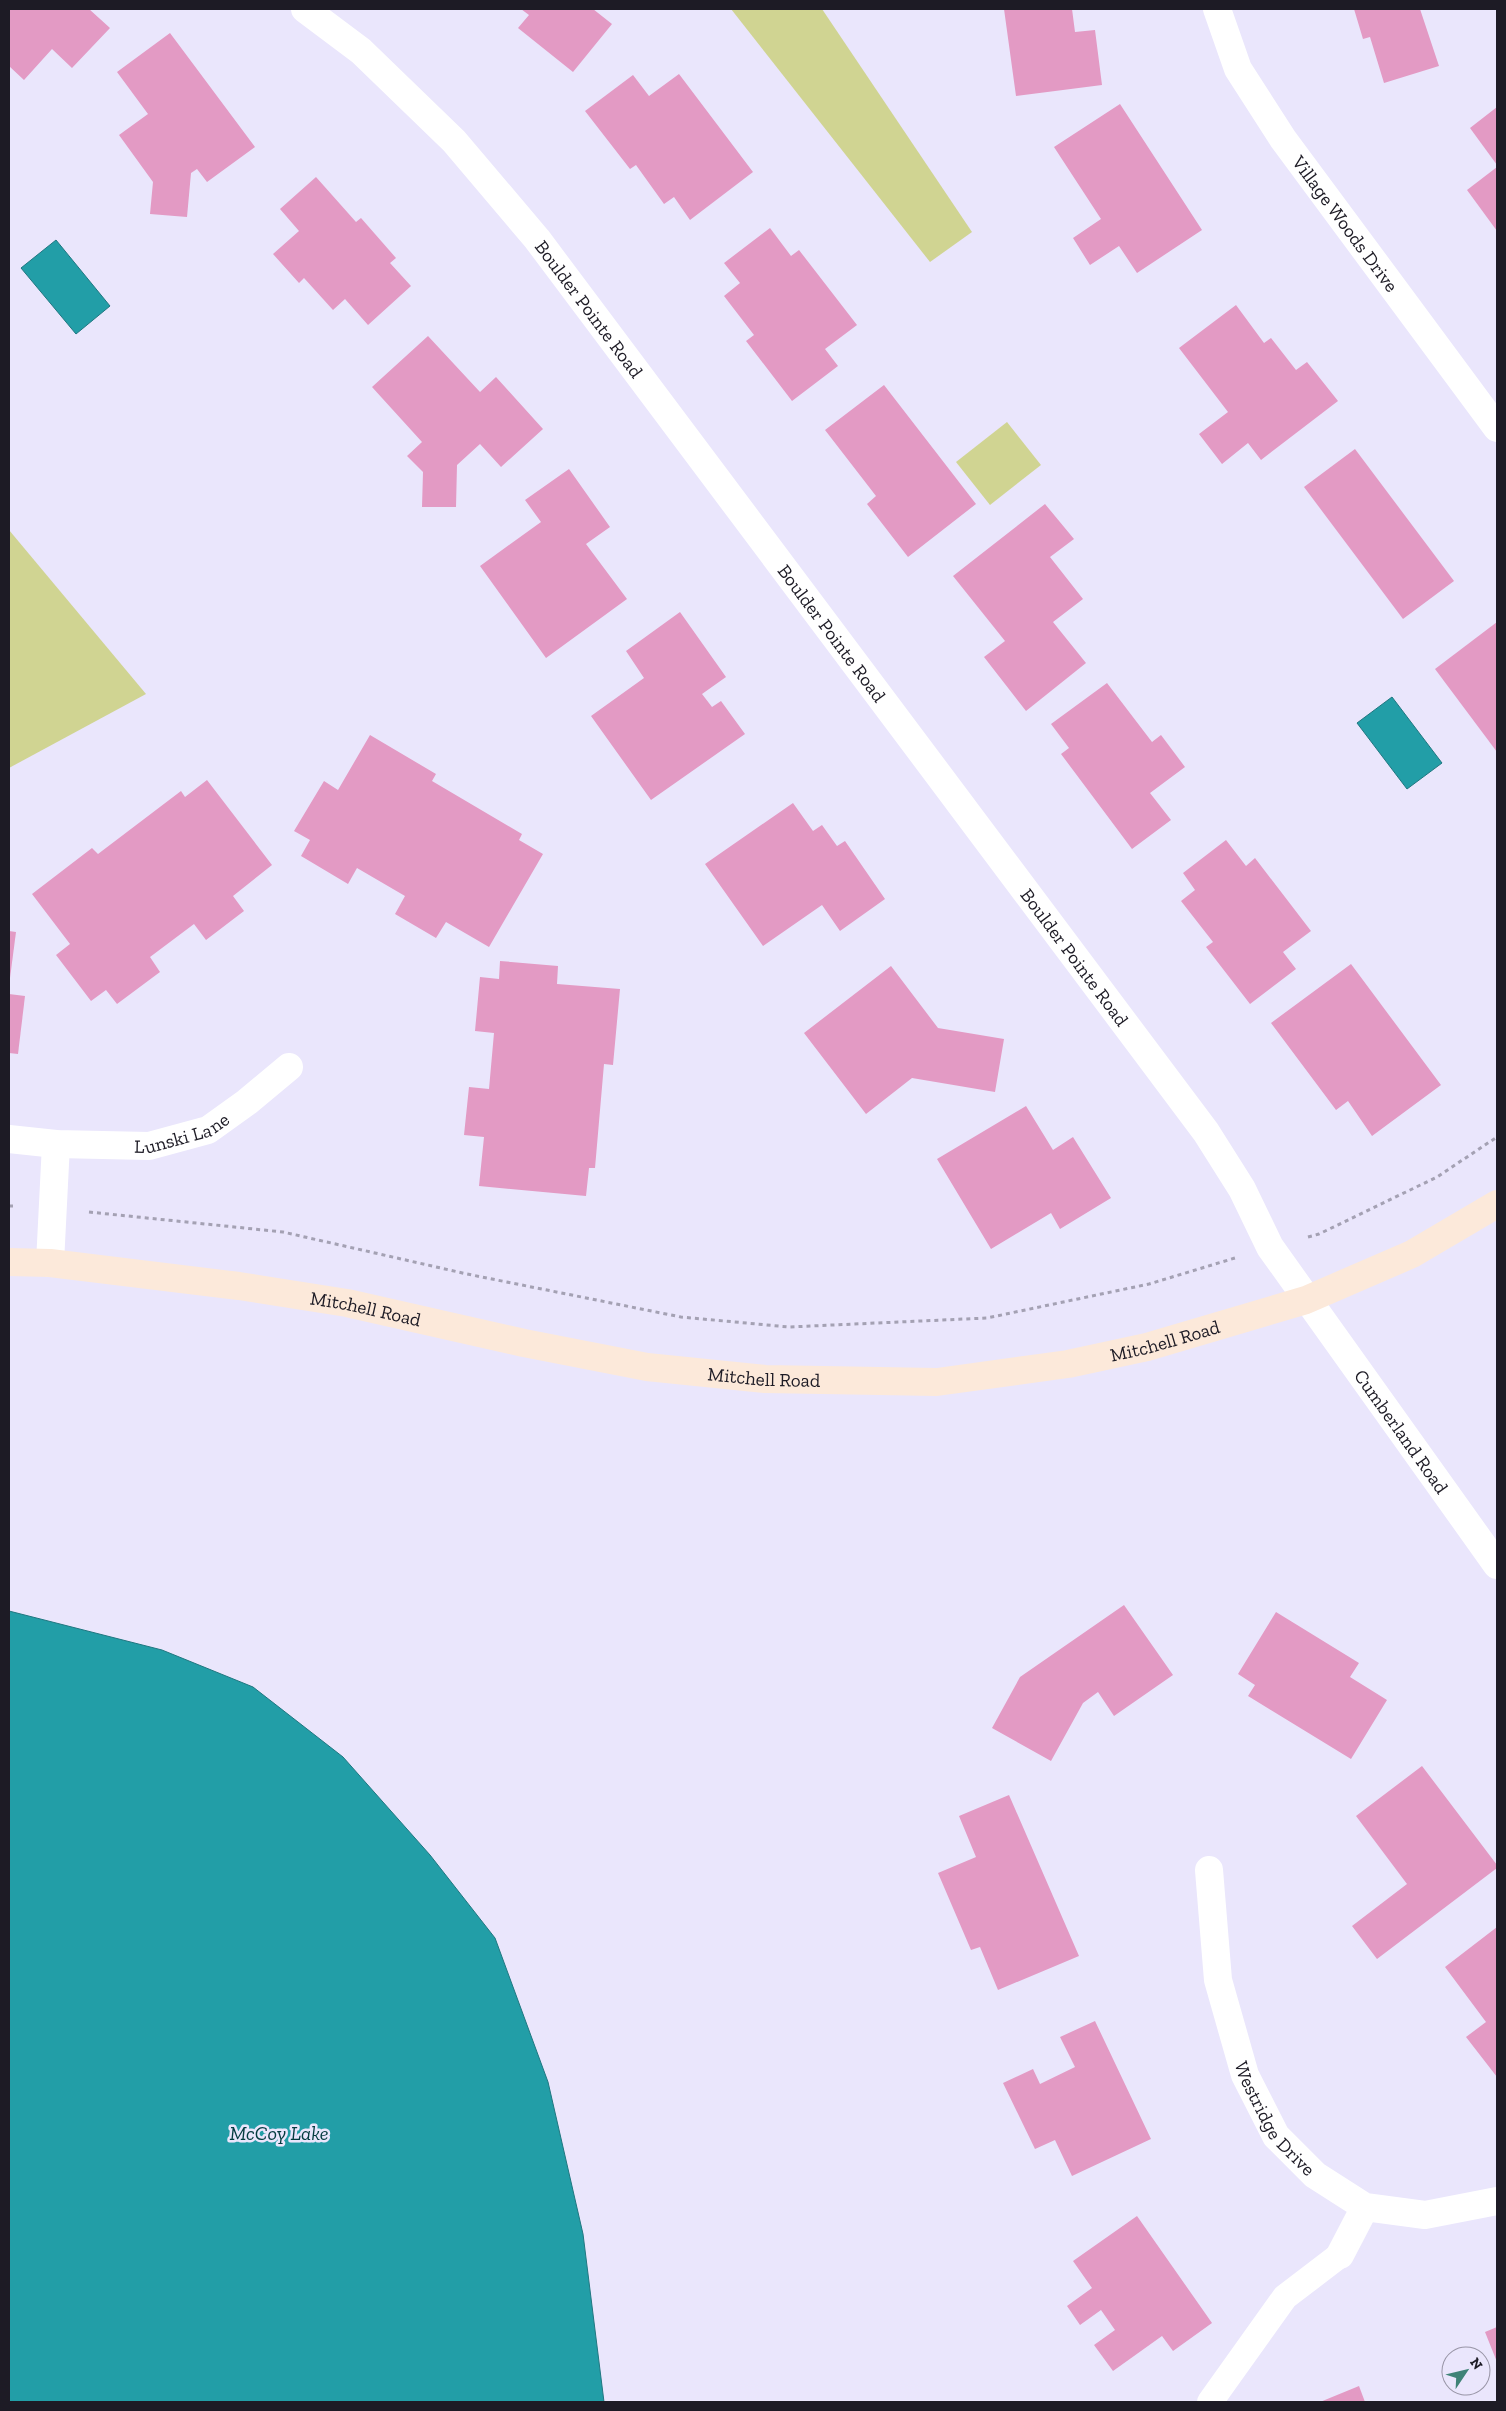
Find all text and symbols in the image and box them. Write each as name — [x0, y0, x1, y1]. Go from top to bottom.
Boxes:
street label: Village Woods Drive — [1287, 150, 1403, 297]
street label: Boulder Pointe Road — [530, 236, 648, 383]
street label: Boulder Pointe Road — [773, 560, 891, 707]
street label: Boulder Pointe Road — [1016, 884, 1134, 1031]
street label: Lunski Lane — [134, 1108, 234, 1159]
street label: Mitchell Road — [308, 1286, 424, 1332]
street label: Mitchell Road — [1108, 1315, 1223, 1367]
street label: Mitchell Road — [707, 1362, 821, 1392]
street label: Cumberland Road — [1349, 1365, 1454, 1499]
street label: Westridge Drive — [1230, 2059, 1320, 2181]
water label: McCoy Lake — [229, 2121, 329, 2145]
north arrow — [1441, 2346, 1491, 2396]
text: N — [1466, 2355, 1486, 2373]

